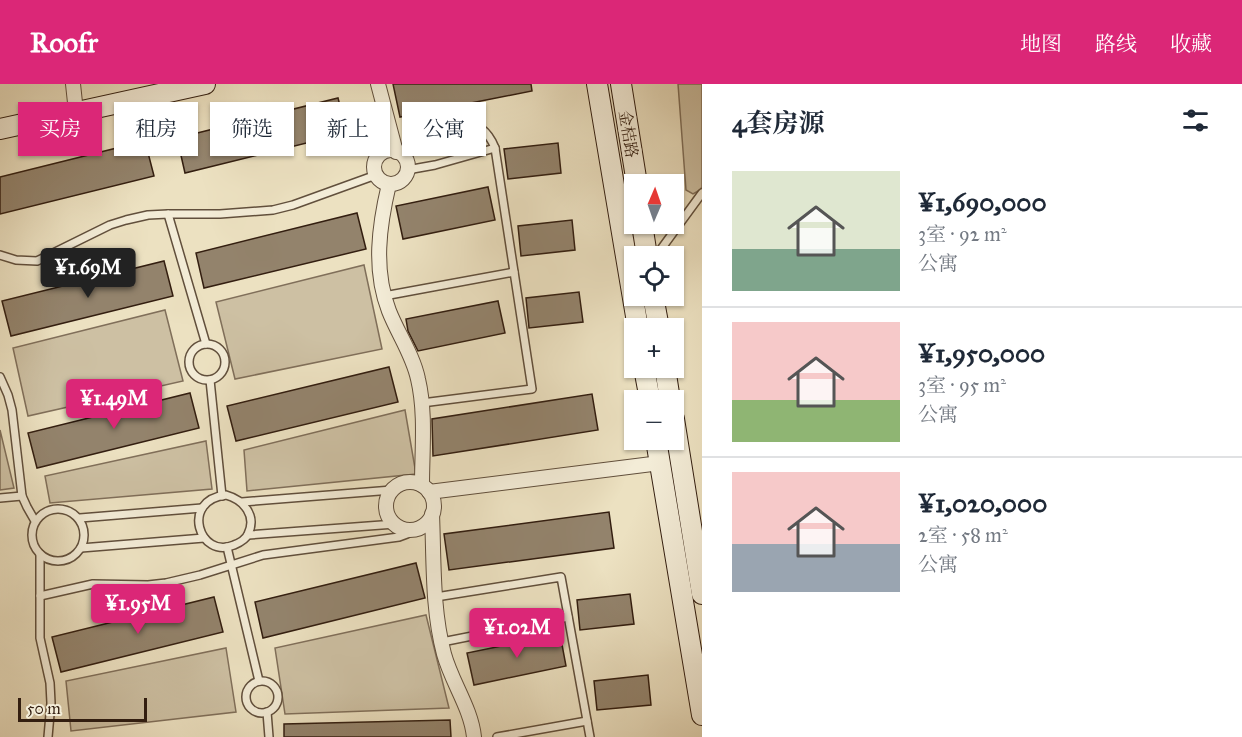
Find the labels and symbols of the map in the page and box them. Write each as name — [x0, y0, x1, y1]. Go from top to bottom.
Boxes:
street label: 金桔路 — [615, 109, 642, 159]
north arrow — [624, 174, 684, 234]
pin: ¥1.69M — [39, 248, 137, 299]
pin: ¥1.49M — [65, 379, 163, 430]
pin: ¥1.95M — [89, 584, 187, 635]
pin: ¥1.02M — [468, 608, 566, 659]
scale bar — [18, 695, 147, 722]

